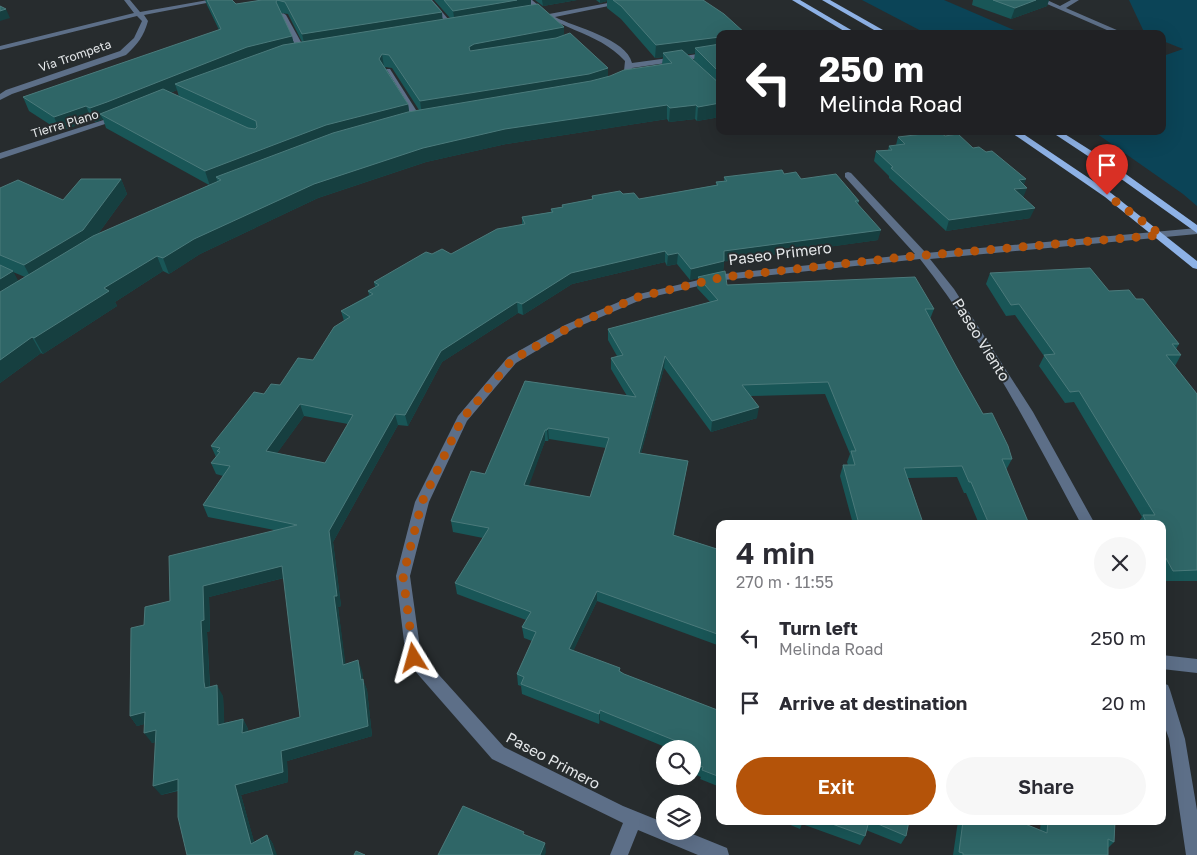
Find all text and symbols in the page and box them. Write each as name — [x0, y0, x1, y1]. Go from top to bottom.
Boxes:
street label: Via Trompeta — [37, 36, 113, 75]
text: 250 m — [819, 48, 924, 90]
icon: left — [736, 50, 801, 115]
text: Melinda Road — [819, 90, 963, 117]
street label: Tierra Plano — [29, 106, 100, 141]
pin — [1086, 144, 1128, 195]
icon: arrive — [1093, 151, 1121, 179]
street label: Paseo Primero — [727, 238, 833, 268]
street label: Paseo Viento — [949, 295, 1014, 384]
text: 4 min — [736, 535, 815, 571]
button: close — [1094, 537, 1146, 589]
text: 270 m · 11:55 — [736, 572, 834, 592]
text: Turn left — [779, 616, 858, 639]
icon: left — [736, 624, 764, 652]
text: 250 m — [1091, 626, 1146, 649]
position arrow — [387, 631, 439, 683]
text: Melinda Road — [779, 639, 883, 659]
icon: arrive — [736, 689, 764, 717]
text: Arrive at destination — [779, 691, 967, 714]
text: 20 m — [1102, 691, 1146, 714]
street label: Paseo Primero — [503, 728, 604, 792]
map controls — [656, 740, 701, 840]
button: search — [656, 740, 701, 785]
button: Exit — [736, 757, 936, 815]
button: Share — [946, 757, 1146, 815]
button: layers — [656, 795, 701, 840]

